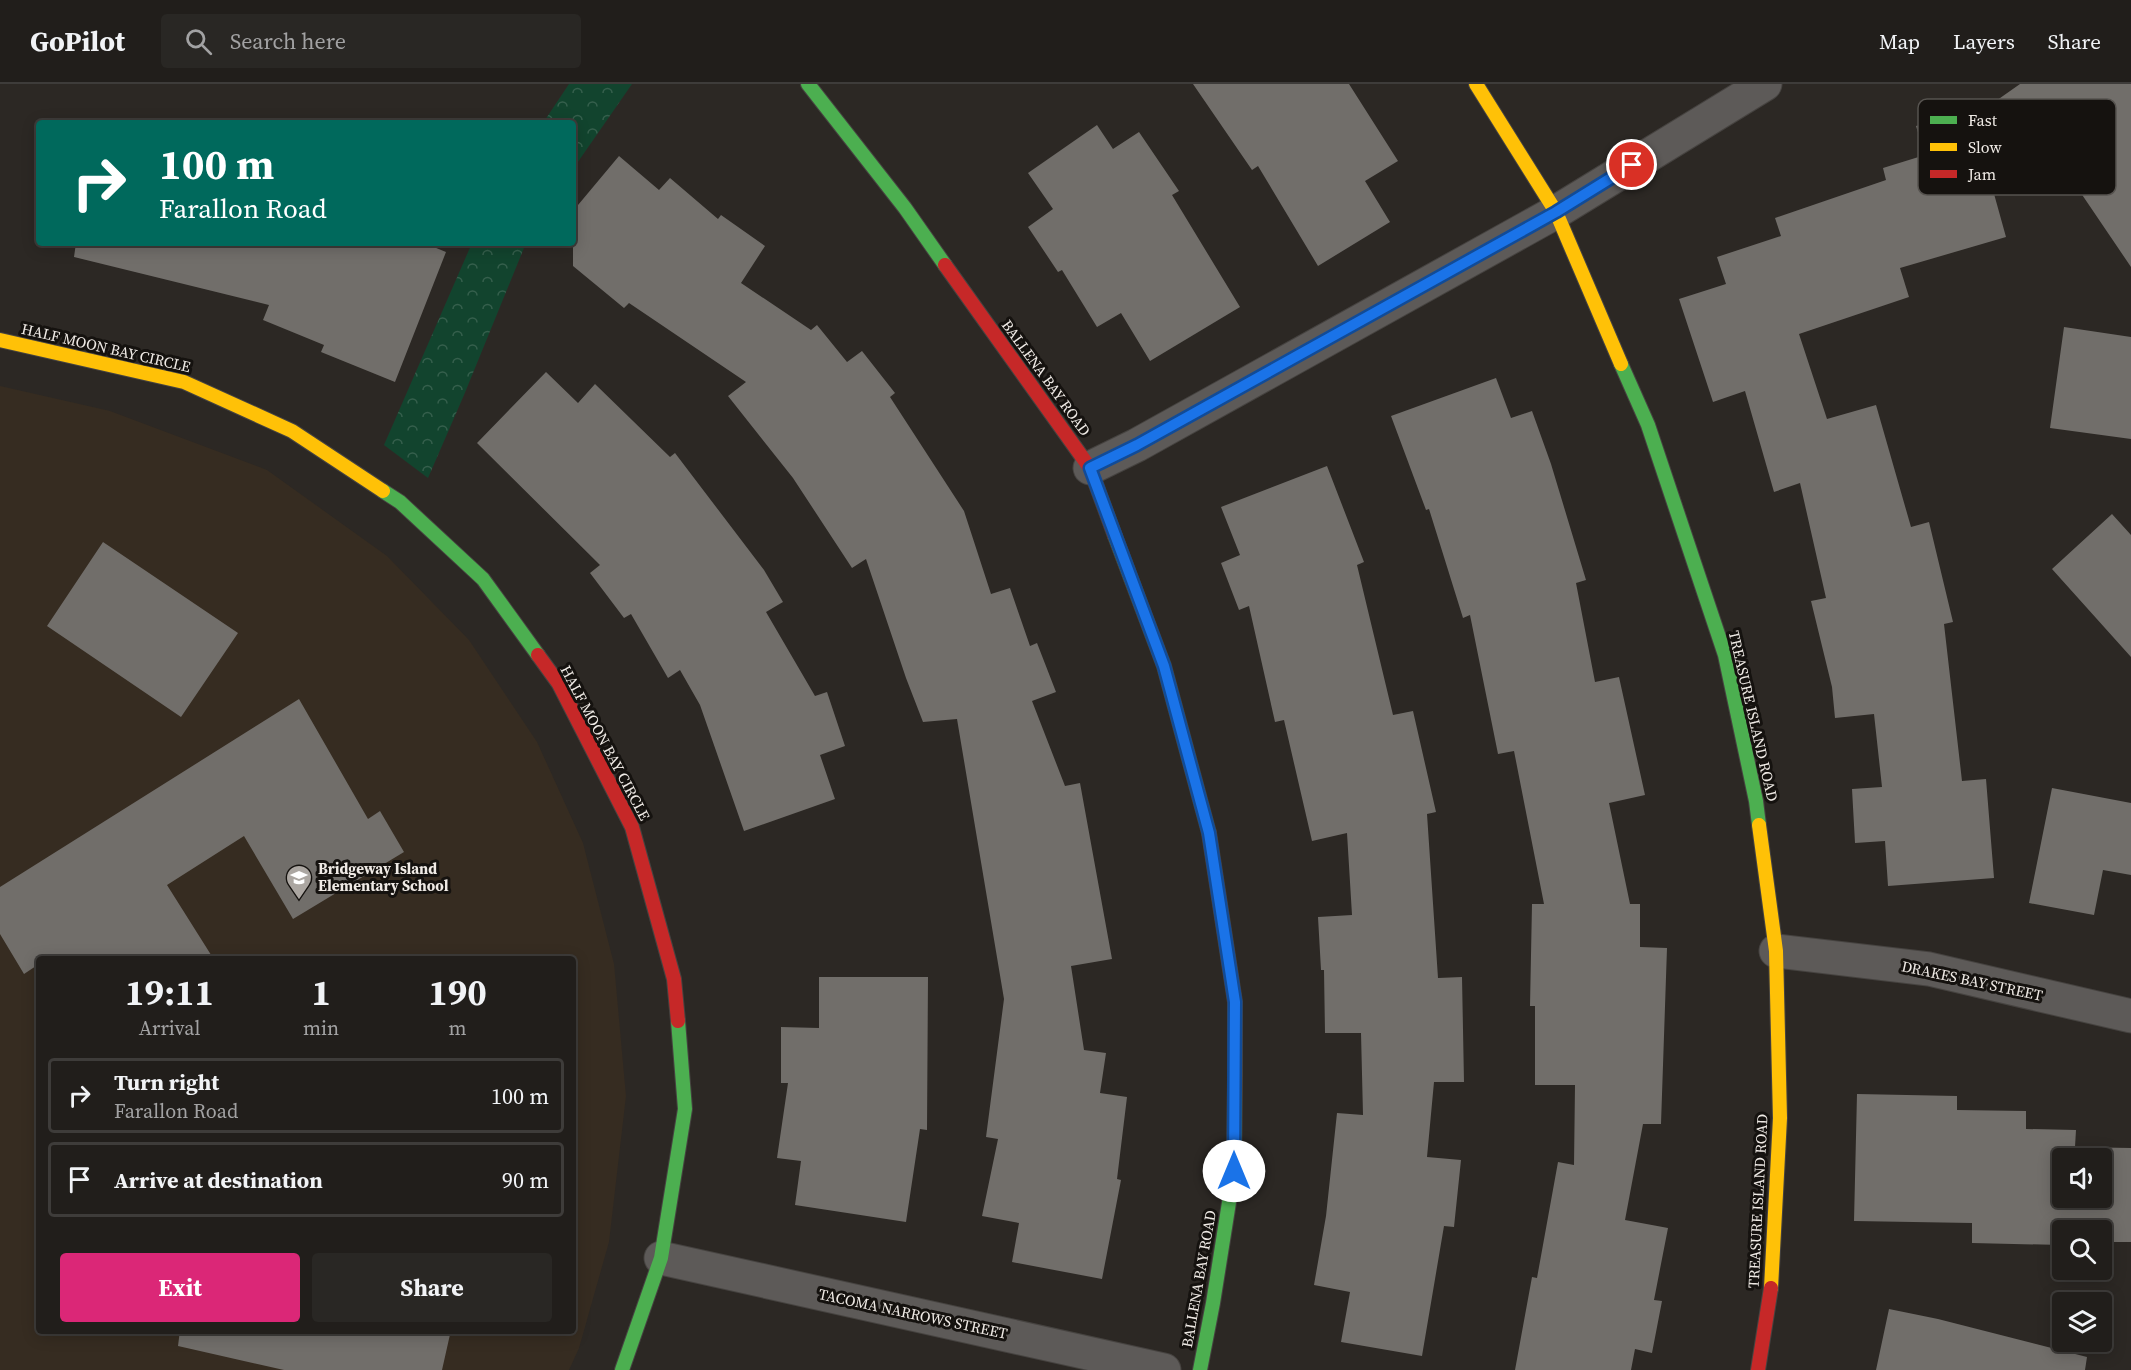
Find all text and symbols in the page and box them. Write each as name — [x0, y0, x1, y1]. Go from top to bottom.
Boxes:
search box — [161, 14, 581, 68]
text: GoPilot — [30, 22, 125, 60]
icon: search — [182, 25, 215, 58]
text: Search here — [230, 26, 346, 56]
text: Map — [1879, 27, 1920, 56]
text: Layers — [1953, 27, 2015, 56]
text: Share — [2048, 27, 2101, 56]
legend — [1918, 99, 2116, 195]
text: Fast — [1968, 109, 1998, 131]
text: 100 m — [159, 135, 274, 193]
text: Slow — [1968, 136, 2003, 158]
pin — [1606, 139, 1657, 190]
icon: right — [60, 144, 138, 222]
icon: arrive — [1615, 148, 1648, 181]
text: Jam — [1967, 163, 1996, 185]
text: Farallon Road — [159, 190, 327, 227]
street label: BALLENA BAY ROAD — [997, 315, 1096, 440]
street label: HALF MOON BAY CIRCLE — [19, 318, 193, 377]
street label: TREASURE ISLAND ROAD — [1724, 628, 1783, 803]
street label: HALF MOON BAY CIRCLE — [556, 661, 655, 824]
place label: Bridgeway Island Elementary School — [318, 858, 449, 896]
school or university icon: Bridgeway Island Elementary School — [284, 863, 314, 901]
street label: DRAKES BAY STREET — [1900, 955, 2045, 1006]
text: 19:11 — [125, 968, 214, 1017]
text: 1 — [311, 968, 331, 1017]
text: 190 — [428, 968, 487, 1017]
text: Arrival — [139, 1014, 200, 1042]
text: min — [303, 1014, 339, 1042]
text: m — [449, 1014, 467, 1042]
text: Turn right — [114, 1067, 219, 1097]
icon: right — [63, 1079, 96, 1112]
text: 100 m — [491, 1081, 549, 1111]
text: Farallon Road — [114, 1097, 238, 1125]
street label: TREASURE ISLAND ROAD — [1742, 1113, 1773, 1289]
position arrow — [1202, 1139, 1266, 1203]
map controls — [2052, 1148, 2112, 1352]
button: sound — [2052, 1148, 2112, 1208]
icon: arrive — [63, 1163, 96, 1196]
text: Arrive at destination — [114, 1165, 323, 1195]
text: 90 m — [502, 1165, 549, 1195]
street label: BALLENA BAY ROAD — [1176, 1209, 1221, 1349]
button: search — [2052, 1220, 2112, 1280]
button: Exit — [60, 1253, 300, 1322]
button: Share — [312, 1253, 552, 1322]
street label: TACOMA NARROWS STREET — [817, 1283, 1009, 1344]
button: layers — [2052, 1292, 2112, 1352]

